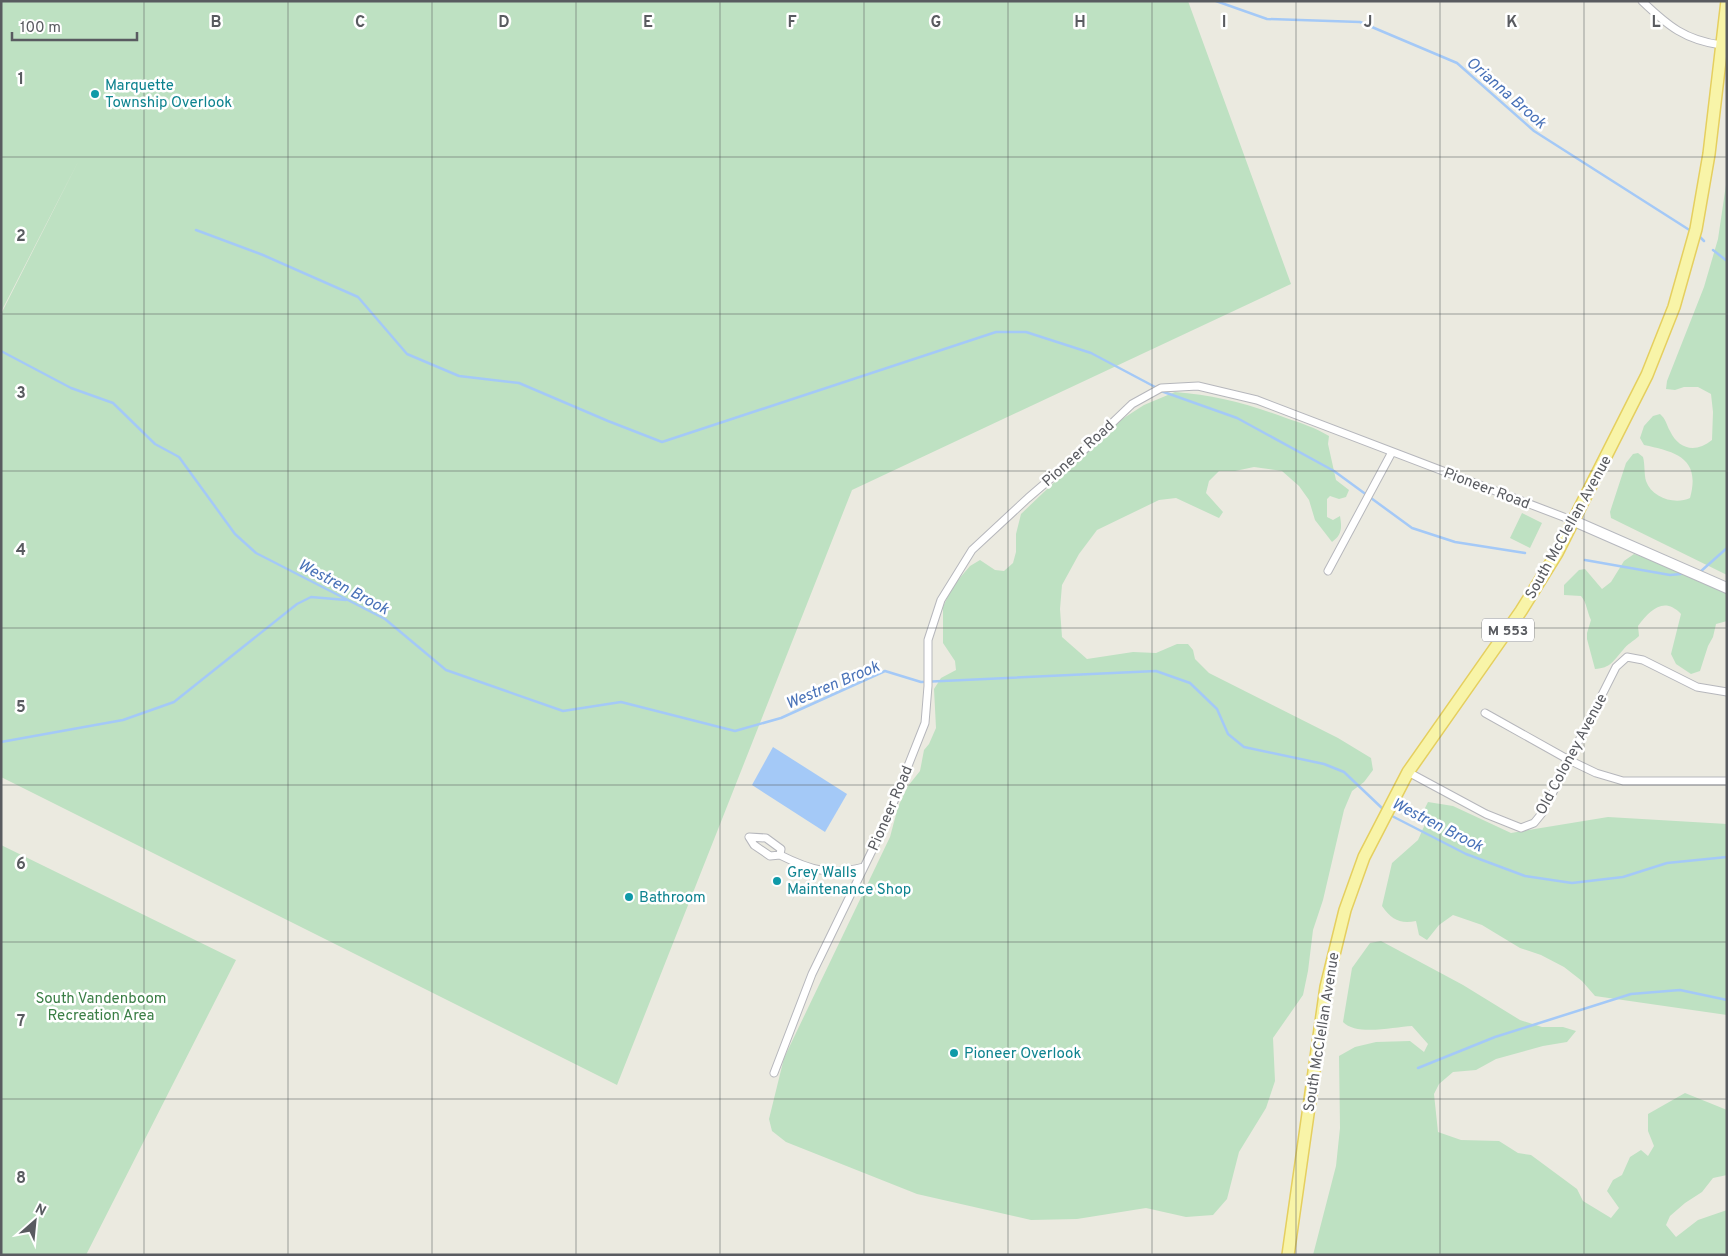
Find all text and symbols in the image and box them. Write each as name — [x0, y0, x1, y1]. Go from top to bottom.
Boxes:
scale bar — [12, 10, 138, 42]
text: B — [210, 13, 222, 33]
text: C — [355, 13, 365, 33]
text: D — [498, 13, 510, 33]
text: E — [643, 13, 653, 33]
text: F — [787, 13, 797, 33]
text: G — [931, 13, 941, 33]
text: H — [1074, 13, 1086, 33]
text: I — [1222, 13, 1226, 33]
text: J — [1364, 13, 1372, 33]
text: K — [1506, 13, 1518, 33]
text: L — [1651, 13, 1661, 33]
text: 100 m — [20, 19, 61, 38]
water label: Orianna Brook — [1462, 53, 1551, 134]
text: 1 — [18, 70, 24, 90]
place label: Marquette Township Overlook — [105, 77, 232, 113]
marker: Marquette Township Overlook — [89, 88, 101, 100]
text: 2 — [16, 227, 26, 247]
text: 3 — [16, 384, 26, 404]
street label: Pioneer Road — [1039, 417, 1119, 492]
street label: South McClellan Avenue — [1522, 453, 1617, 603]
street label: Pioneer Road — [1441, 464, 1532, 515]
text: 4 — [16, 541, 26, 561]
water label: Westren Brook — [294, 555, 393, 620]
road number: M 553 — [1482, 618, 1534, 642]
water label: Westren Brook — [783, 657, 884, 715]
street label: Old Coloney Avenue — [1532, 691, 1612, 819]
text: 5 — [16, 698, 26, 718]
street label: Pioneer Road — [865, 763, 918, 854]
water label: Westren Brook — [1388, 794, 1487, 858]
text: 6 — [16, 855, 26, 875]
place label: Grey Walls Maintenance Shop — [787, 864, 911, 900]
marker: Grey Walls Maintenance Shop — [771, 875, 783, 887]
place label: Bathroom — [639, 889, 706, 908]
marker: Bathroom — [623, 891, 635, 903]
street label: South McClellan Avenue — [1300, 951, 1344, 1113]
park label: South Vandenboom Recreation Area — [35, 990, 167, 1026]
text: 7 — [17, 1012, 25, 1032]
place label: Pioneer Overlook — [964, 1045, 1081, 1064]
marker: Pioneer Overlook — [948, 1047, 960, 1059]
text: 8 — [16, 1169, 26, 1189]
north arrow — [10, 1196, 60, 1246]
text: N — [32, 1201, 49, 1221]

